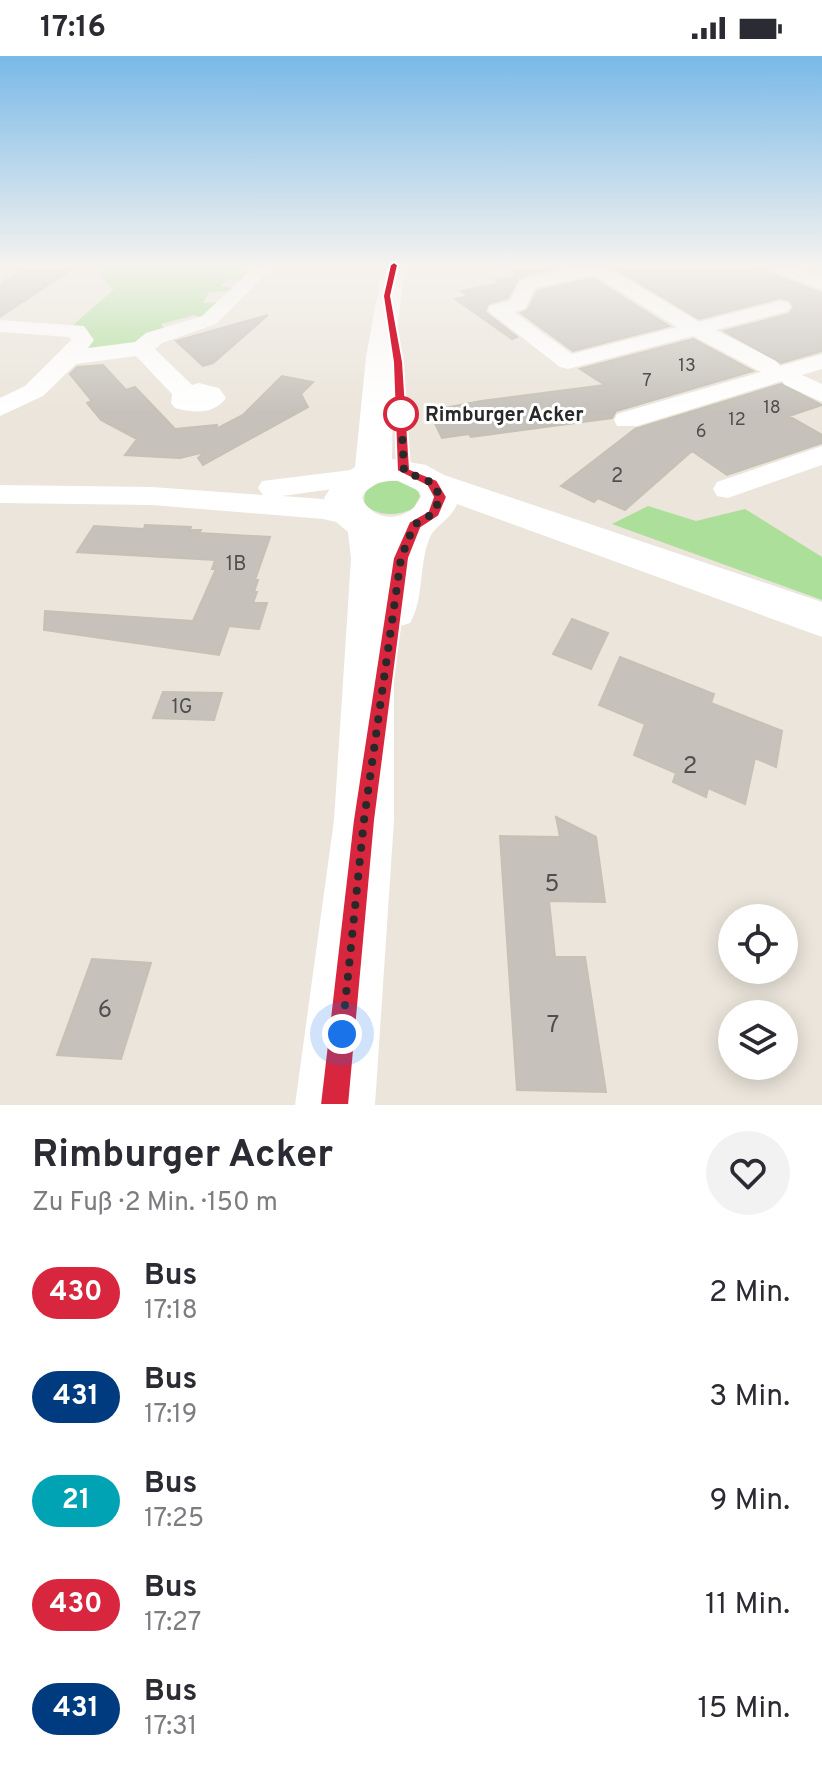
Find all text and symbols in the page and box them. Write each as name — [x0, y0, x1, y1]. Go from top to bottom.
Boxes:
text: 17:16 — [40, 10, 106, 47]
house number: 13 — [678, 355, 696, 378]
house number: 7 — [642, 370, 652, 393]
marker: Rimburger Acker — [384, 397, 418, 431]
house number: 18 — [763, 397, 781, 420]
place label: Rimburger Acker — [425, 403, 584, 429]
house number: 12 — [728, 409, 746, 432]
house number: 6 — [696, 421, 706, 444]
house number: 2 — [611, 464, 623, 490]
house number: 1B — [226, 552, 246, 578]
house number: 1G — [171, 695, 193, 721]
house number: 2 — [683, 752, 697, 782]
house number: 5 — [545, 870, 559, 900]
map controls — [718, 904, 798, 1080]
button: locate — [718, 904, 798, 984]
house number: 6 — [98, 996, 112, 1026]
button: layers — [718, 1000, 798, 1080]
house number: 7 — [547, 1011, 559, 1041]
your location — [322, 1014, 362, 1054]
button: heart — [706, 1131, 790, 1215]
text: Rimburger Acker — [32, 1132, 333, 1181]
text: Zu Fuß · 2 Min. · 150 m — [32, 1187, 278, 1220]
text: Bus — [144, 1258, 197, 1295]
text: 430 — [50, 1275, 102, 1311]
text: 2 Min. — [709, 1275, 790, 1312]
text: 17:18 — [144, 1295, 198, 1328]
text: Bus — [144, 1362, 197, 1399]
text: 431 — [53, 1379, 99, 1415]
text: 3 Min. — [709, 1379, 790, 1416]
text: 17:19 — [144, 1399, 197, 1432]
text: Bus — [144, 1466, 197, 1503]
text: 21 — [62, 1483, 90, 1519]
text: 9 Min. — [709, 1483, 790, 1520]
text: 17:25 — [144, 1503, 204, 1536]
text: Bus — [144, 1570, 197, 1607]
text: 430 — [50, 1587, 102, 1623]
text: 11 Min. — [705, 1587, 790, 1624]
text: 17:27 — [144, 1607, 201, 1640]
text: Bus — [144, 1674, 197, 1711]
text: 431 — [53, 1691, 99, 1727]
text: 15 Min. — [698, 1691, 790, 1728]
text: 17:31 — [144, 1711, 197, 1744]

